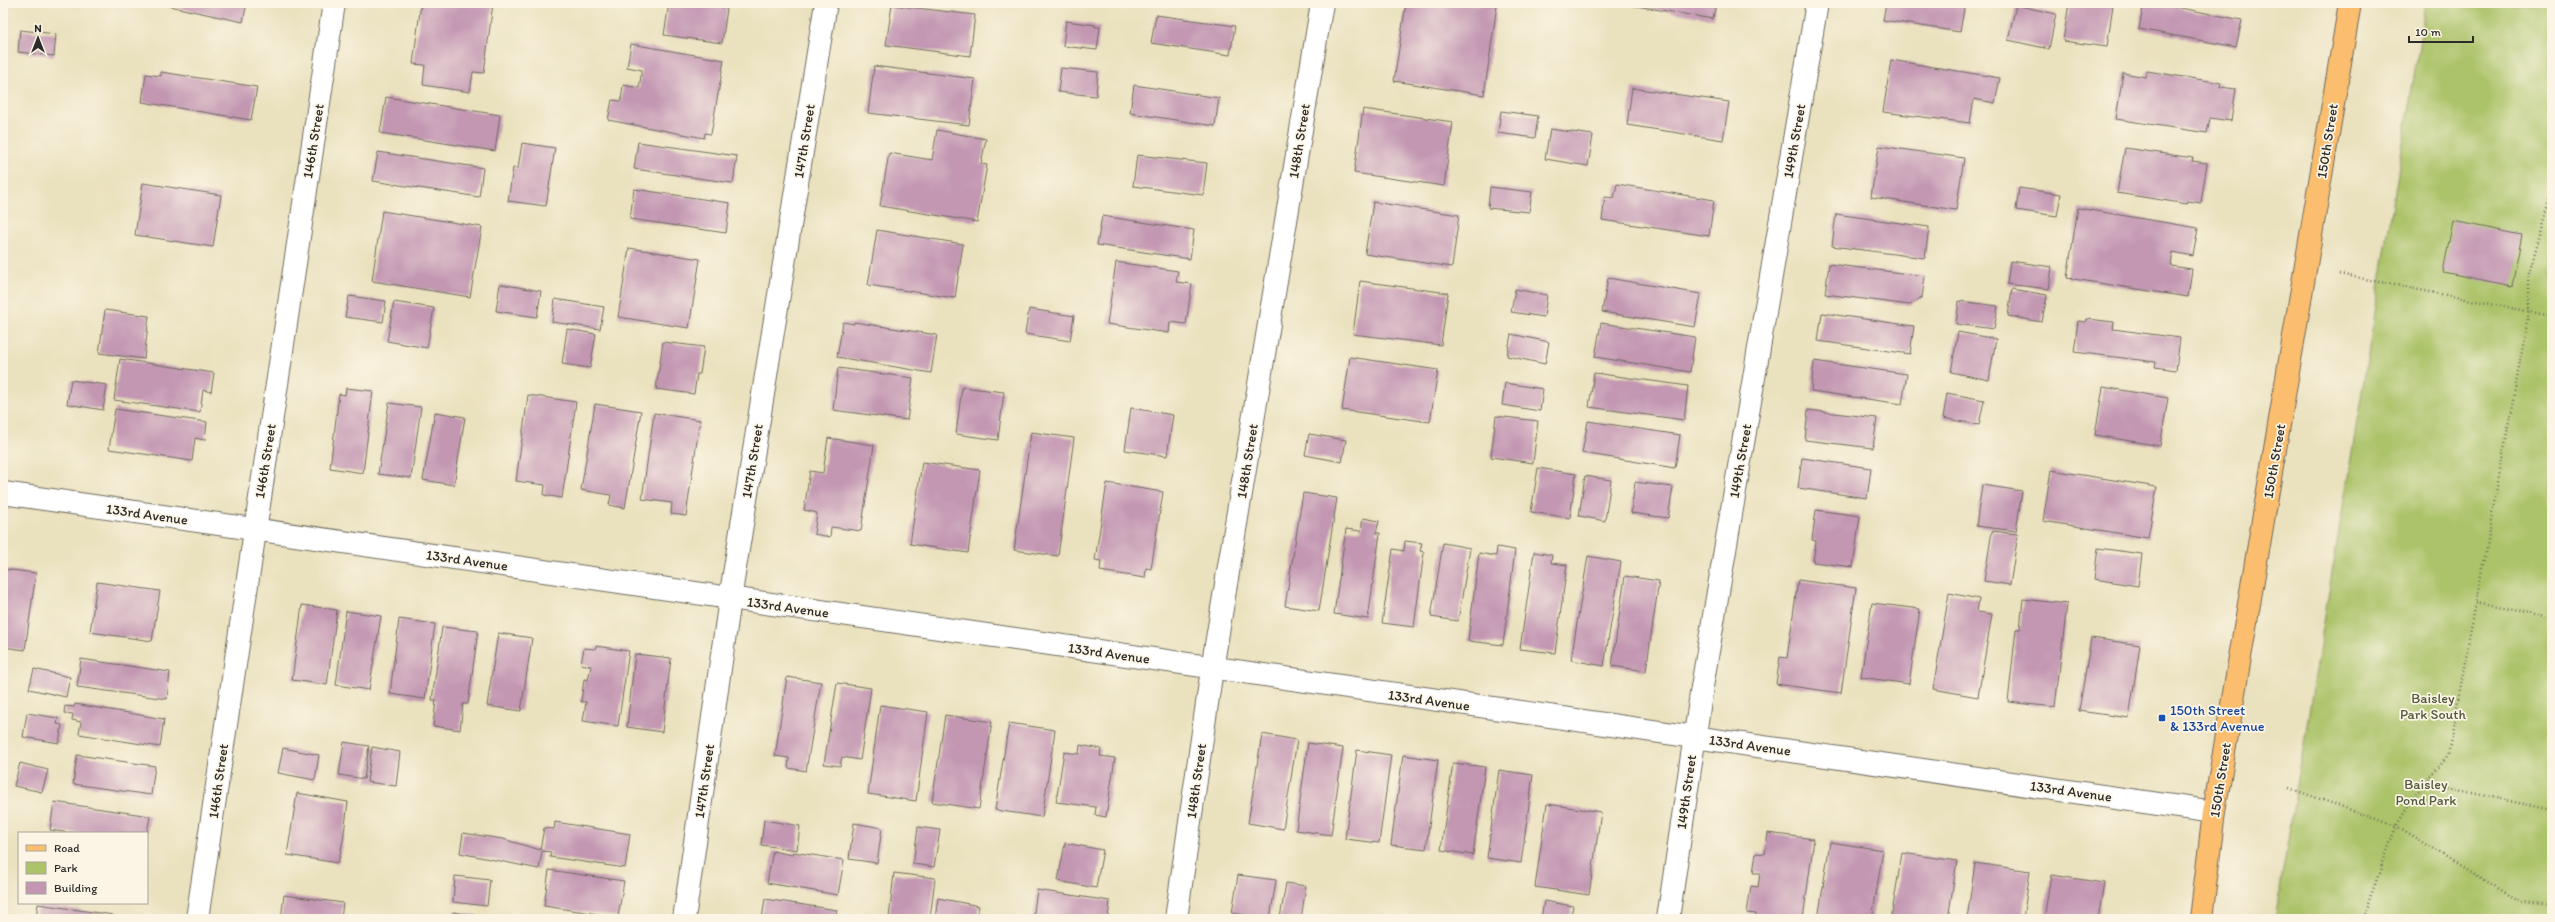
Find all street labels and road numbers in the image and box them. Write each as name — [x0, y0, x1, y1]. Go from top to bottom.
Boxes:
street label: 146th Street — [299, 103, 328, 180]
street label: 147th Street — [790, 103, 819, 179]
street label: 148th Street — [1285, 103, 1314, 180]
street label: 149th Street — [1780, 103, 1809, 180]
street label: 150th Street — [2313, 103, 2342, 180]
street label: 146th Street — [251, 423, 280, 500]
street label: 147th Street — [738, 423, 767, 499]
street label: 148th Street — [1233, 423, 1262, 500]
street label: 149th Street — [1726, 423, 1755, 500]
street label: 150th Street — [2260, 423, 2289, 500]
street label: 133rd Avenue — [105, 500, 189, 529]
street label: 133rd Avenue — [425, 546, 509, 575]
street label: 133rd Avenue — [746, 593, 830, 622]
street label: 133rd Avenue — [1067, 639, 1151, 668]
street label: 133rd Avenue — [1387, 686, 1471, 715]
street label: 133rd Avenue — [1708, 731, 1792, 760]
street label: 150th Street — [2206, 742, 2235, 819]
street label: 146th Street — [205, 743, 232, 819]
street label: 147th Street — [691, 743, 718, 819]
street label: 148th Street — [1183, 743, 1210, 820]
street label: 149th Street — [1673, 754, 1700, 830]
street label: 133rd Avenue — [2029, 777, 2113, 806]

